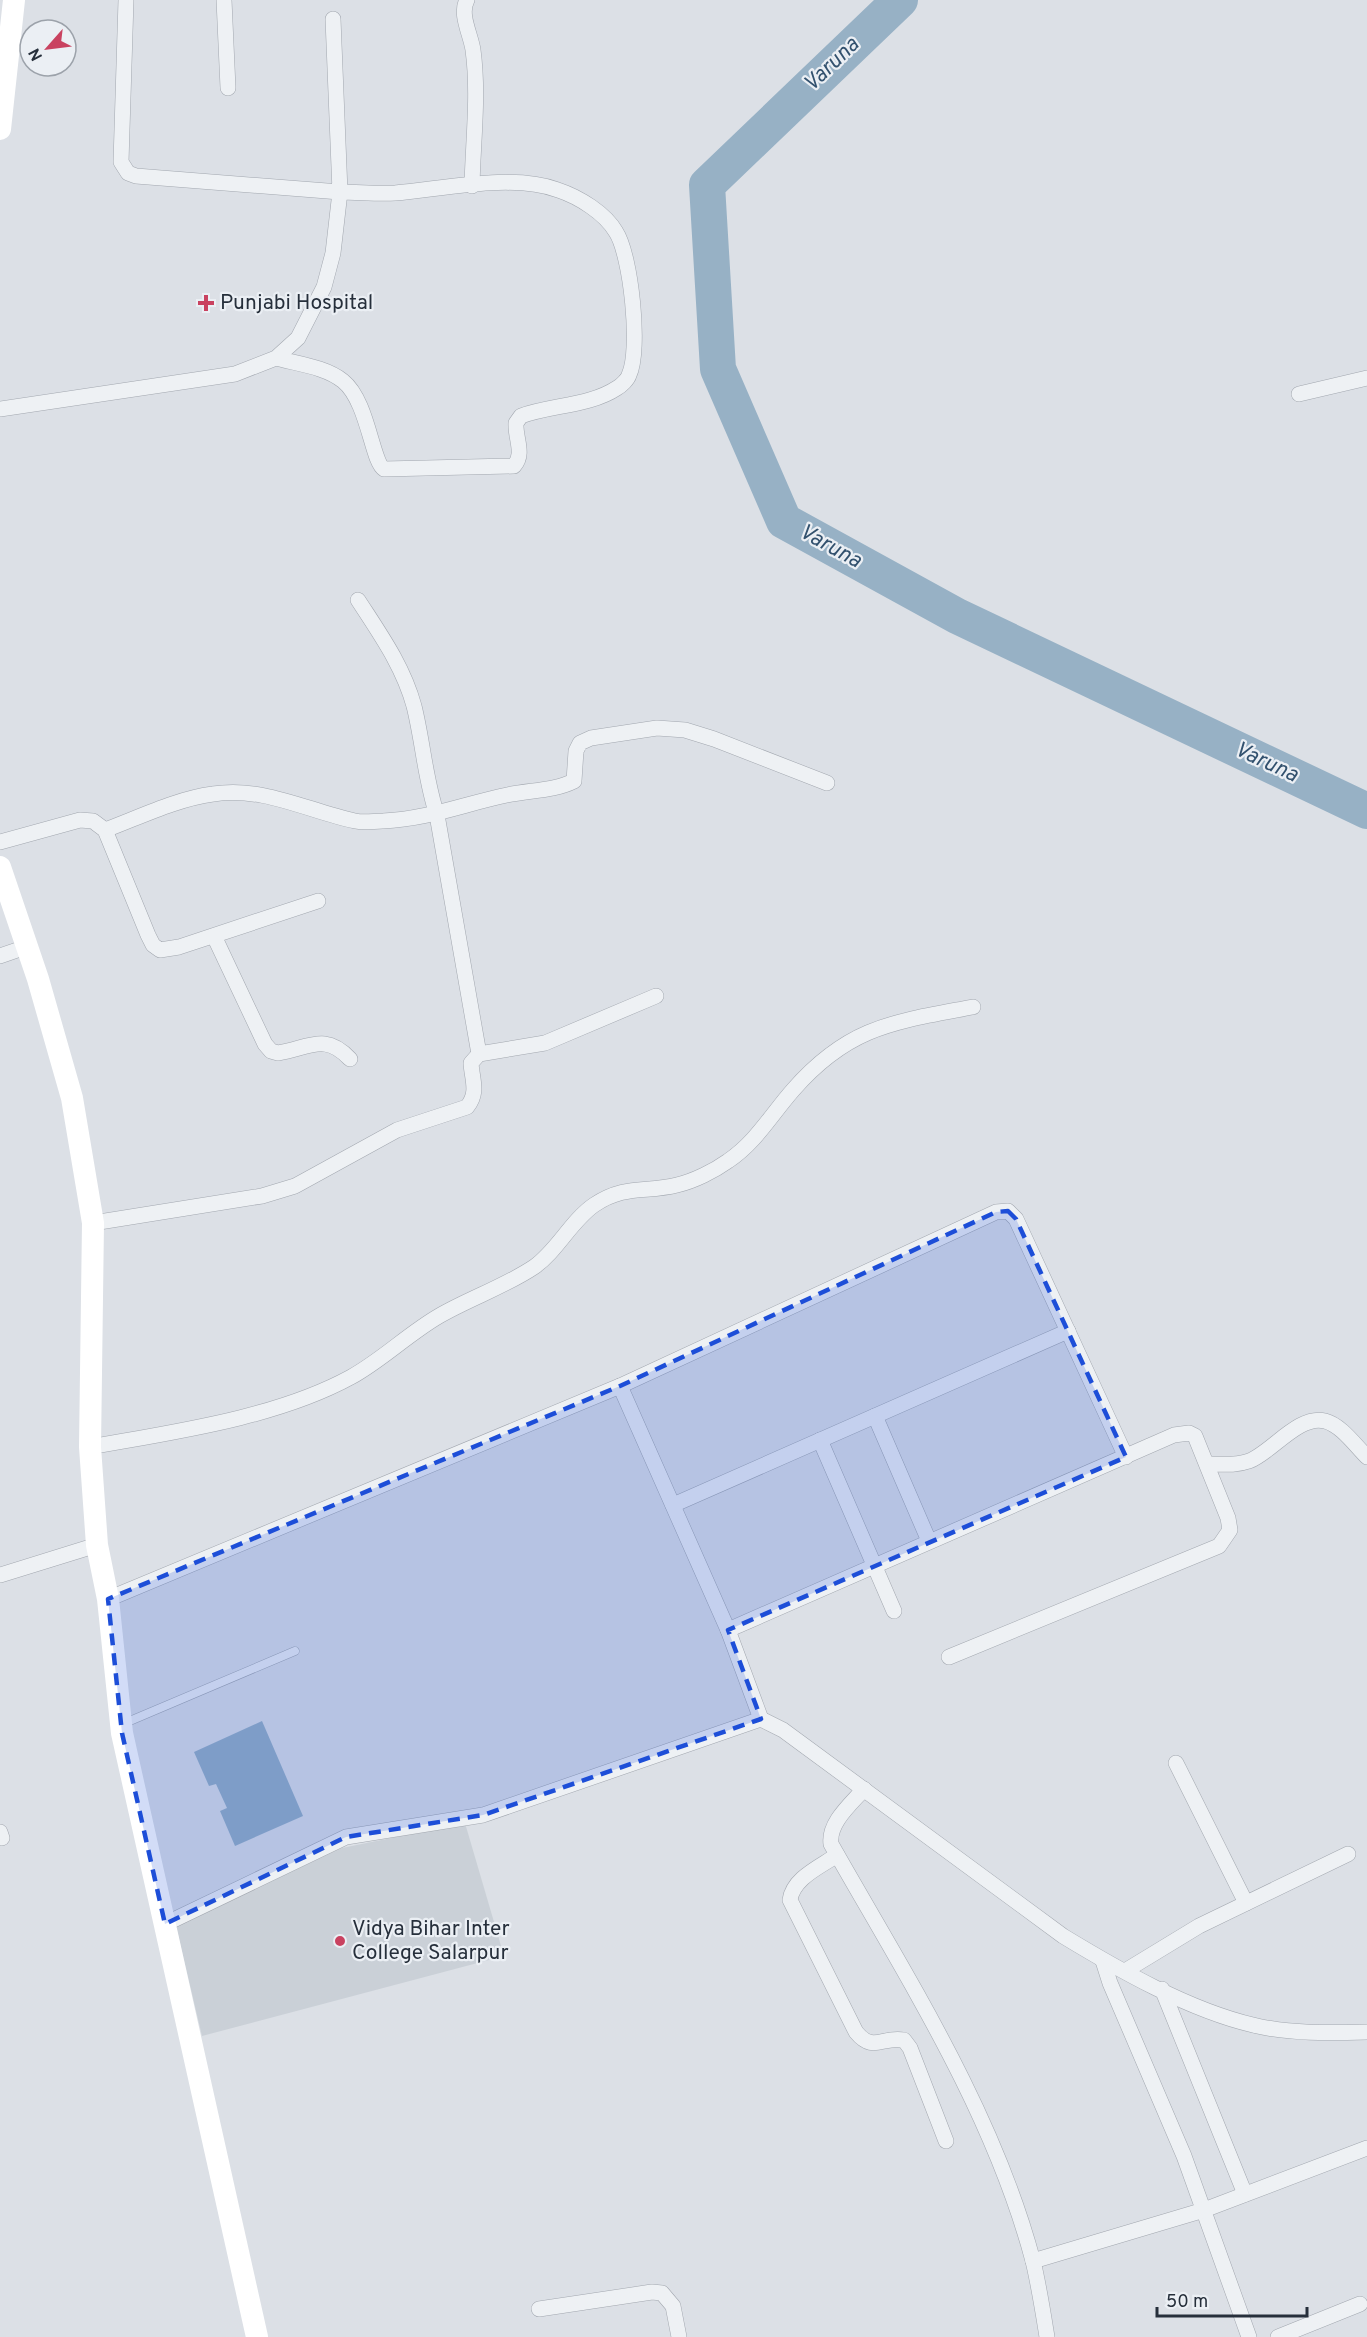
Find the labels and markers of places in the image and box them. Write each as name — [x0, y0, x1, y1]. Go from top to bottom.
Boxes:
place label: Punjabi Hospital — [220, 290, 373, 317]
marker: Punjabi Hospital — [197, 294, 215, 312]
place label: Vidya Bihar Inter College Salarpur — [352, 1916, 510, 1967]
marker: Vidya Bihar Inter College Salarpur — [333, 1934, 347, 1948]

